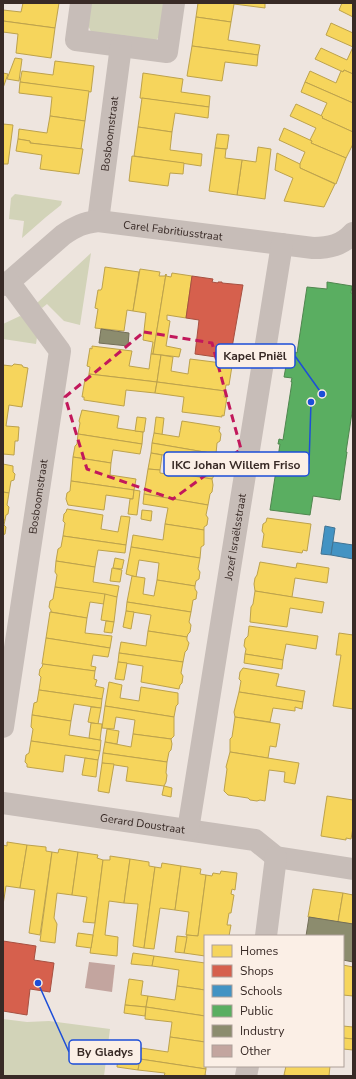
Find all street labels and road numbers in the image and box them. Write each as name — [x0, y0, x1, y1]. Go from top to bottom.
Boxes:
street label: Bosboomstraat — [97, 95, 122, 172]
street label: Carel Fabritiusstraat — [122, 217, 224, 244]
street label: Bosboomstraat — [25, 458, 51, 535]
street label: Jozef Israëlsstraat — [221, 492, 249, 582]
street label: Gerard Doustraat — [99, 810, 186, 837]

